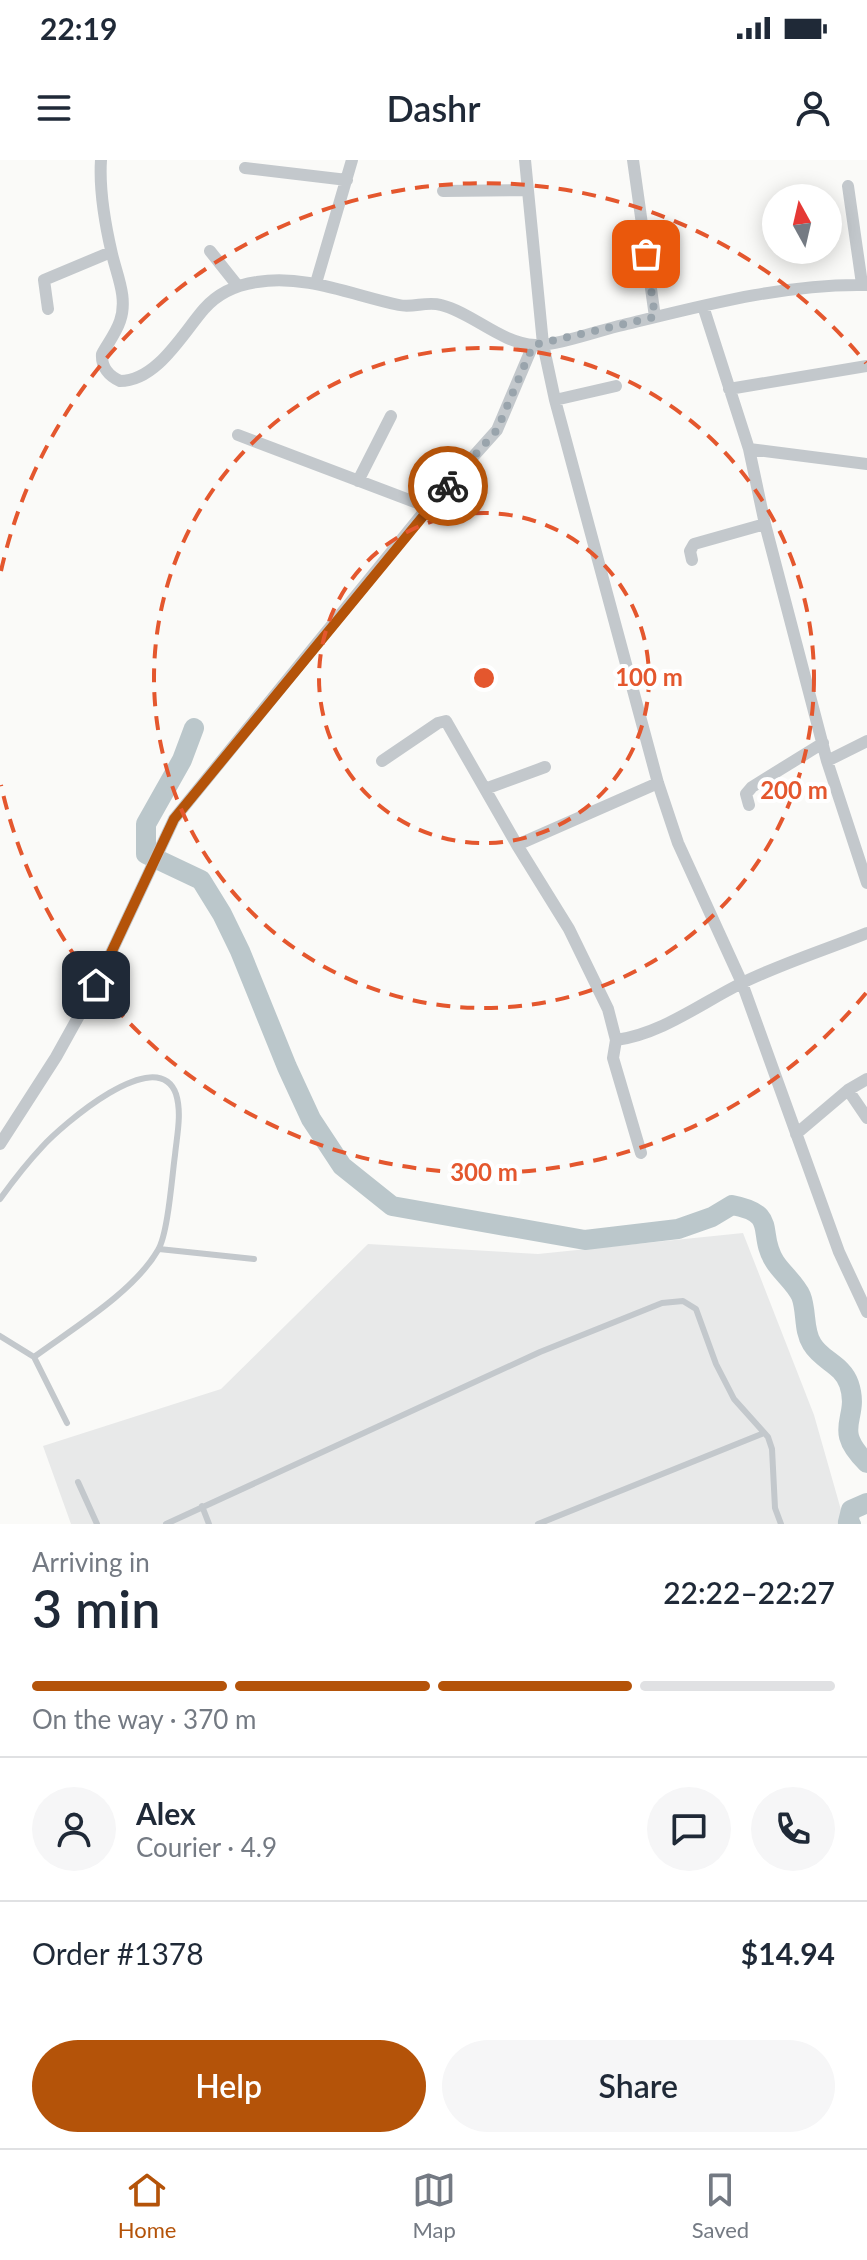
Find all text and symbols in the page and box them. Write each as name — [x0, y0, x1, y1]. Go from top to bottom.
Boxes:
text: 22:19 — [40, 10, 117, 46]
icon: menu — [32, 86, 76, 130]
text: Dashr — [386, 86, 481, 130]
icon: person — [791, 86, 835, 130]
north arrow — [762, 184, 842, 264]
map controls — [762, 184, 842, 264]
pin — [612, 220, 680, 288]
icon: bag — [624, 232, 668, 276]
courier — [408, 446, 488, 526]
icon: bike — [426, 464, 470, 508]
text: 100 m — [615, 662, 683, 691]
centre of rings — [470, 664, 498, 692]
text: 200 m — [760, 775, 828, 804]
pin — [62, 951, 130, 1019]
icon: home — [74, 963, 118, 1007]
text: 300 m — [450, 1157, 518, 1186]
text: Arriving in — [32, 1546, 150, 1578]
text: 22:22–22:27 — [663, 1574, 835, 1610]
text: 3 min — [32, 1577, 160, 1639]
text: On the way · 370 m — [32, 1703, 256, 1735]
button: person — [32, 1787, 116, 1871]
button: chat — [647, 1787, 731, 1871]
button: phone — [751, 1787, 835, 1871]
text: Alex — [136, 1795, 196, 1831]
text: Courier · 4.9 — [136, 1831, 277, 1863]
text: Order #1378 — [32, 1935, 204, 1971]
text: $14.94 — [741, 1935, 835, 1971]
button: Help — [32, 2040, 426, 2132]
button: Share — [442, 2040, 835, 2132]
tab: Home — [118, 2168, 176, 2243]
tab: Map — [412, 2168, 456, 2243]
tab: Saved — [692, 2168, 749, 2243]

